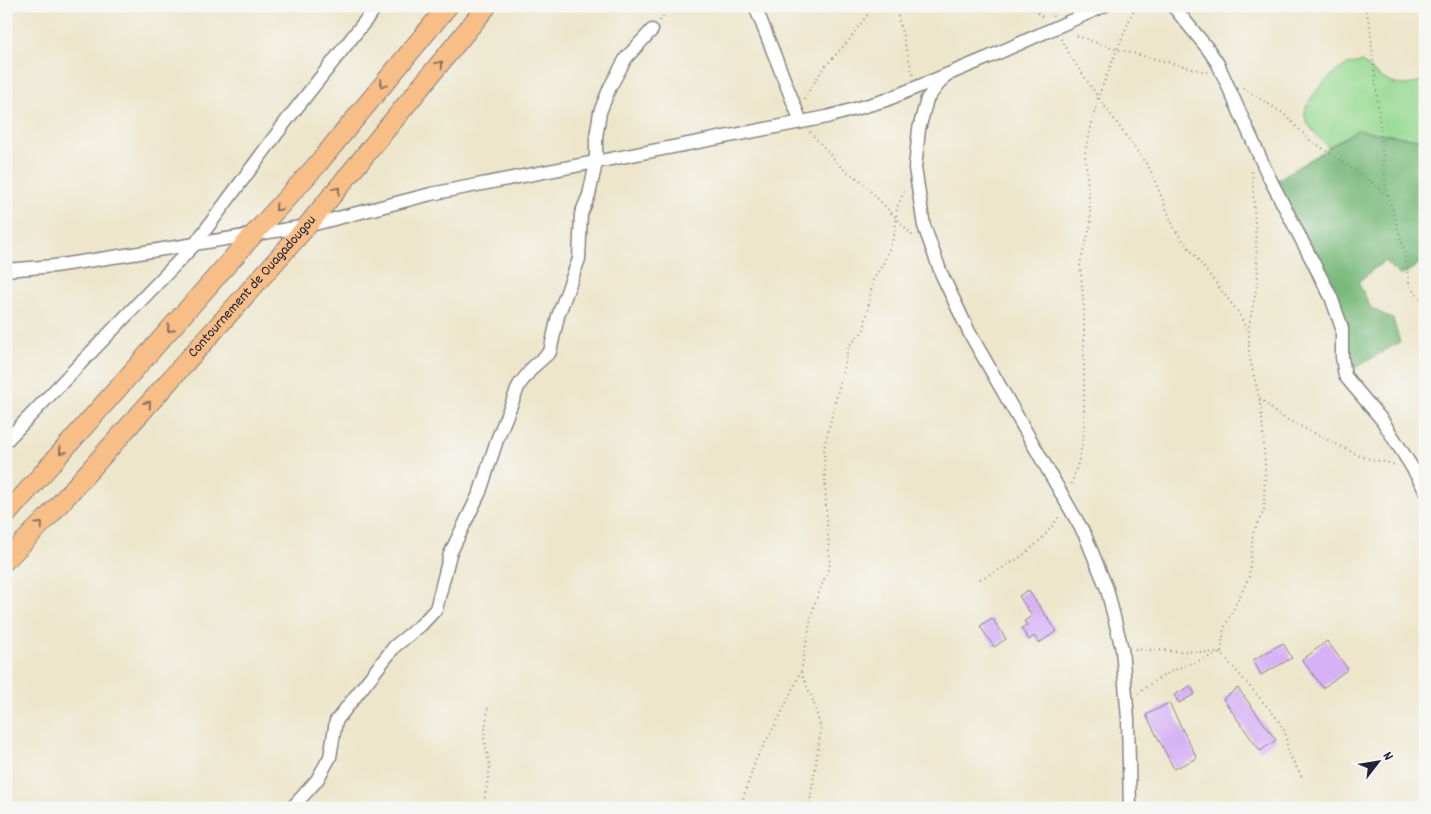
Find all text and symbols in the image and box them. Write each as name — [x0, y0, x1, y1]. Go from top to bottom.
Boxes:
one-way arrow — [434, 61, 442, 70]
one-way arrow — [380, 79, 389, 88]
one-way arrow — [331, 187, 340, 196]
one-way arrow — [275, 202, 284, 211]
street label: Contournement de Ouagadougou — [183, 211, 322, 363]
one-way arrow — [167, 324, 176, 333]
one-way arrow — [143, 400, 152, 409]
one-way arrow — [59, 446, 68, 455]
one-way arrow — [34, 522, 43, 531]
north arrow — [1354, 736, 1404, 786]
text: N — [1377, 748, 1398, 765]

